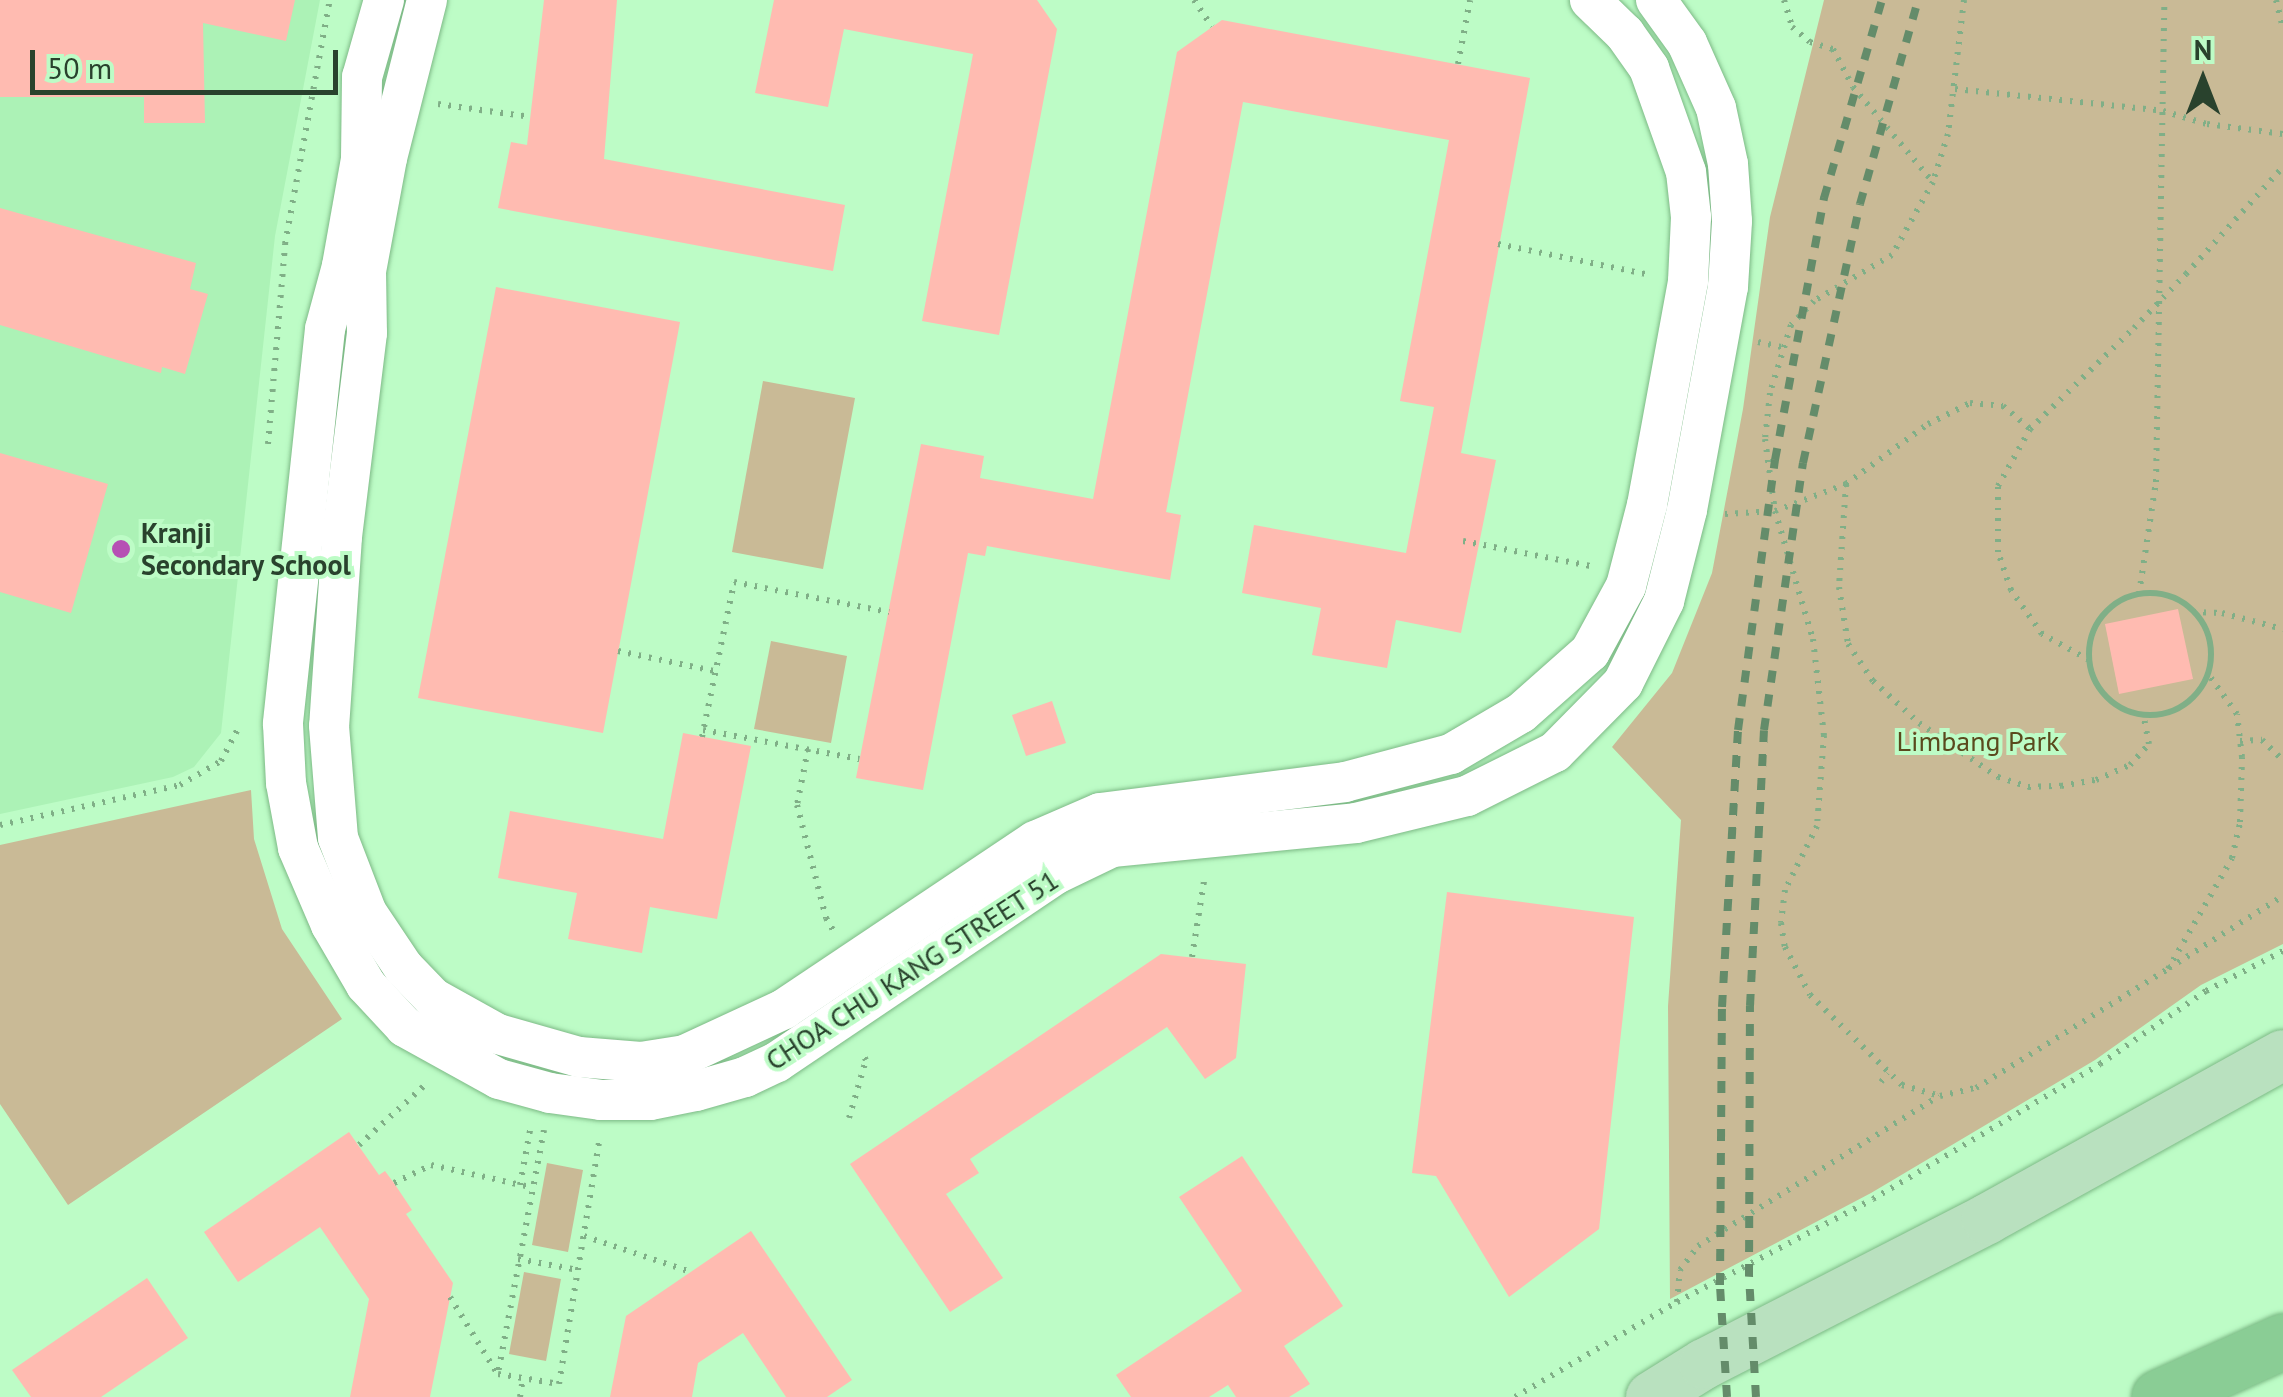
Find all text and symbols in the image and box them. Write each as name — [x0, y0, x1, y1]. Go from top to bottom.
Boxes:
scale bar — [35, 30, 342, 92]
north arrow — [2153, 30, 2253, 130]
text: N — [2194, 31, 2212, 68]
text: 50 m — [47, 48, 112, 87]
place label: Kranji Secondary School — [141, 516, 352, 582]
marker: Kranji Secondary School — [110, 538, 132, 560]
park label: Limbang Park — [1896, 724, 2060, 758]
street label: CHOA CHU KANG STREET 51 — [758, 862, 1066, 1078]

